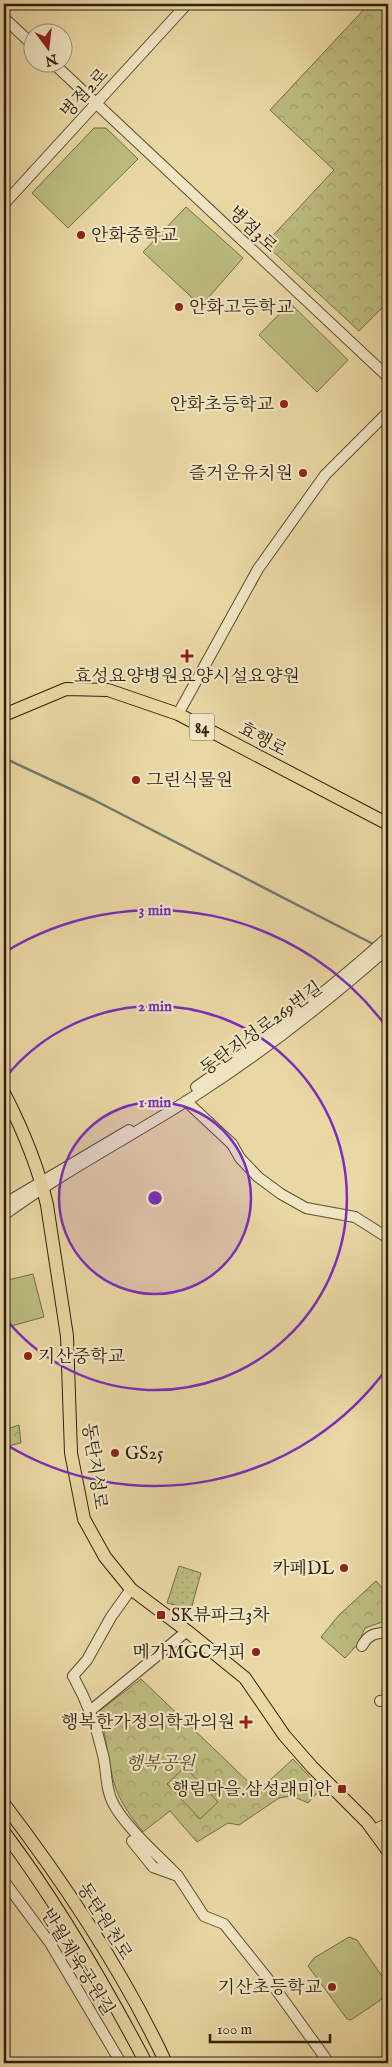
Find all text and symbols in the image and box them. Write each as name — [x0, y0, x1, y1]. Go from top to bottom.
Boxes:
north arrow — [22, 22, 72, 72]
text: N — [43, 49, 60, 70]
street label: 병점2로 — [56, 64, 114, 124]
street label: 병점3로 — [223, 202, 281, 259]
place label: 안화중학교 — [91, 225, 179, 248]
marker: 안화중학교 — [75, 229, 87, 241]
place label: 안화고등학교 — [189, 297, 294, 320]
marker: 안화고등학교 — [173, 301, 185, 313]
place label: 안화초등학교 — [170, 394, 275, 417]
marker: 안화초등학교 — [278, 398, 290, 410]
place label: 즐거운유치원 — [189, 463, 293, 486]
marker: 즐거운유치원 — [297, 467, 309, 479]
marker: 효성요양병원요양시설요양원 — [180, 649, 194, 663]
place label: 효성요양병원요양시설요양원 — [74, 666, 300, 689]
road number: 84 — [190, 714, 214, 740]
street label: 효행로 — [234, 718, 291, 763]
place label: 그린식물원 — [146, 770, 233, 793]
marker: 그린식물원 — [130, 774, 142, 786]
text: 3 min — [139, 901, 171, 920]
street label: 동탄지성로269번길 — [196, 977, 328, 1081]
text: 2 min — [138, 997, 172, 1016]
text: 1 min — [139, 1093, 171, 1112]
centre of rings — [146, 1189, 164, 1207]
place label: 기산중학교 — [38, 1346, 126, 1369]
marker: 기산중학교 — [22, 1350, 34, 1362]
street label: 동탄지성로 — [76, 1422, 111, 1511]
place label: GS25 — [125, 1443, 164, 1466]
marker: GS25 — [109, 1447, 121, 1459]
place label: 카페DL — [272, 1558, 334, 1581]
marker: 카페DL — [338, 1562, 350, 1574]
place label: SK뷰파크3차 — [171, 1605, 270, 1628]
marker: SK뷰파크3차 — [155, 1609, 167, 1621]
place label: 메가MGC커피 — [133, 1642, 246, 1665]
marker: 메가MGC커피 — [250, 1646, 262, 1658]
place label: 행복한가정의학과의원 — [61, 1712, 235, 1735]
marker: 행복한가정의학과의원 — [239, 1715, 253, 1729]
park label: 행복공원 — [125, 1753, 196, 1776]
place label: 행림마을.삼성래미안 — [172, 1779, 333, 1802]
marker: 행림마을.삼성래미안 — [336, 1783, 348, 1795]
street label: 동탄원천로 — [71, 1879, 137, 1965]
street label: 반월체육공원길 — [35, 1905, 119, 2021]
place label: 기산초등학교 — [218, 1977, 323, 2000]
marker: 기산초등학교 — [326, 1981, 338, 1993]
scale bar — [210, 2012, 330, 2044]
text: 100 m — [217, 2020, 253, 2039]

